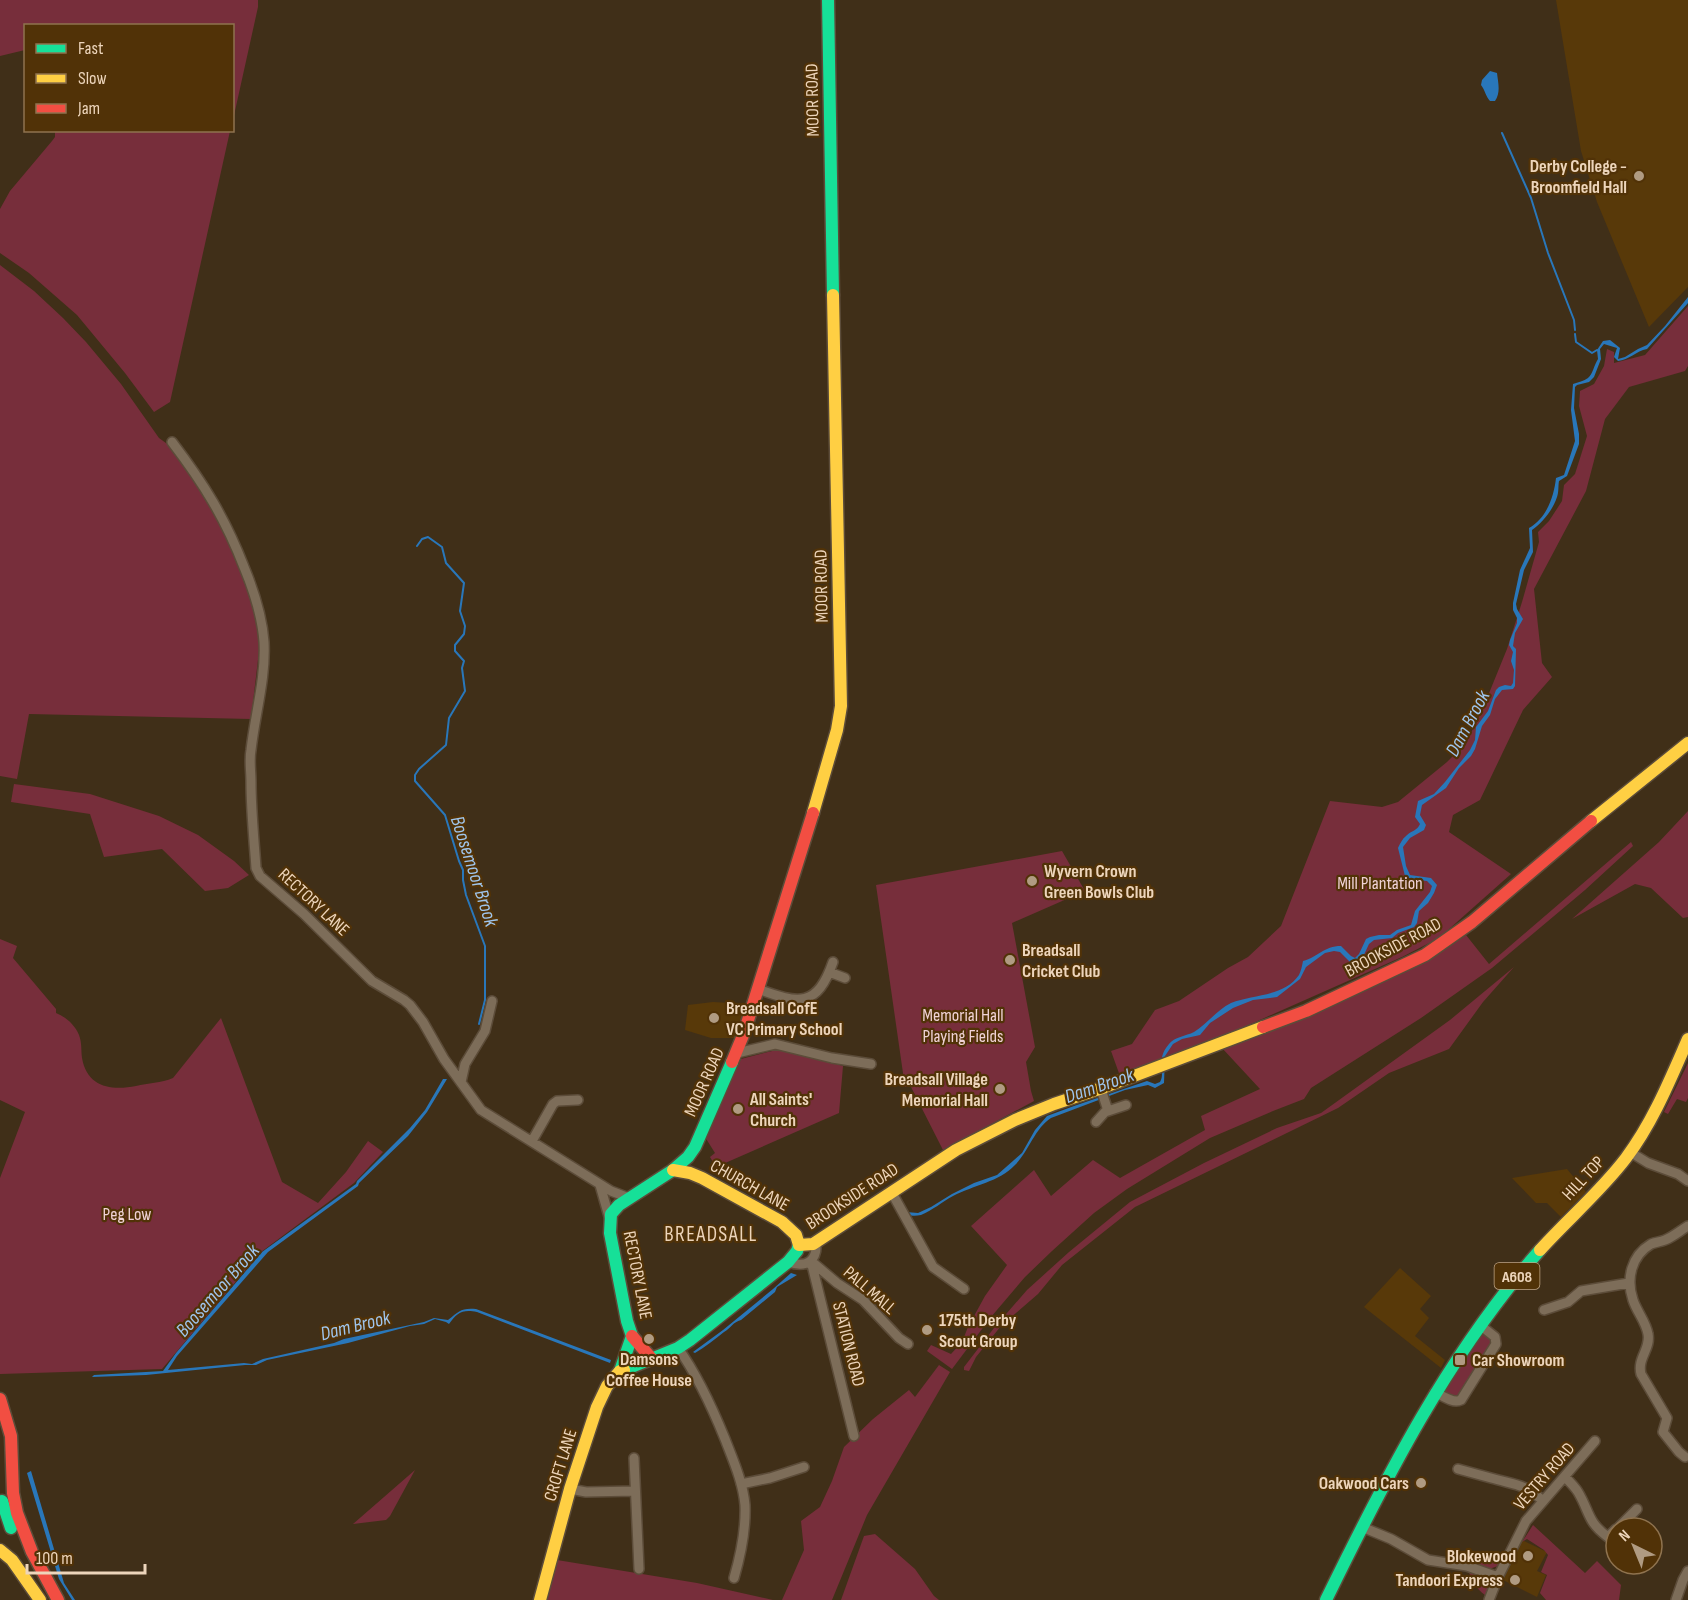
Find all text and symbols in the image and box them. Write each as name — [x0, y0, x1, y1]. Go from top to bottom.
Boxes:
legend — [24, 24, 234, 132]
text: Fast — [78, 38, 104, 59]
street label: MOOR ROAD — [801, 63, 824, 137]
text: Slow — [78, 68, 107, 89]
text: Jam — [77, 98, 100, 119]
place label: Derby College - Broomfield Hall — [1530, 156, 1627, 198]
marker: Derby College - Broomfield Hall — [1632, 169, 1646, 183]
street label: MOOR ROAD — [810, 549, 833, 623]
water label: Dam Brook — [1441, 686, 1495, 761]
water label: Boosemoor Brook — [445, 813, 503, 930]
place label: Wyvern Crown Green Bowls Club — [1044, 861, 1154, 903]
street label: RECTORY LANE — [274, 864, 354, 941]
park label: Mill Plantation — [1337, 873, 1423, 894]
marker: Wyvern Crown Green Bowls Club — [1025, 874, 1039, 888]
street label: BROOKSIDE ROAD — [1341, 913, 1445, 982]
place label: Breadsall Cricket Club — [1022, 940, 1100, 982]
marker: Breadsall Cricket Club — [1003, 953, 1017, 967]
place label: Breadsall CofE VC Primary School — [726, 998, 842, 1040]
park label: Memorial Hall Playing Fields — [922, 1005, 1004, 1047]
marker: Breadsall CofE VC Primary School — [707, 1011, 721, 1025]
street label: MOOR ROAD — [680, 1045, 729, 1120]
water label: Dam Brook — [1062, 1063, 1137, 1109]
place label: Breadsall Village Memorial Hall — [884, 1069, 988, 1111]
marker: Breadsall Village Memorial Hall — [993, 1082, 1007, 1096]
place label: All Saints' Church — [749, 1089, 812, 1131]
marker: All Saints' Church — [731, 1102, 745, 1116]
street label: HILL TOP — [1558, 1152, 1609, 1205]
street label: CHURCH LANE — [707, 1155, 793, 1216]
street label: BROOKSIDE ROAD — [802, 1159, 902, 1234]
park label: Peg Low — [103, 1204, 151, 1225]
district label: BREADSALL — [664, 1222, 758, 1247]
street label: RECTORY LANE — [619, 1229, 656, 1321]
water label: Boosemoor Brook — [171, 1239, 265, 1342]
street label: PALL MALL — [839, 1262, 901, 1319]
road number: A608 — [1494, 1263, 1540, 1289]
street label: STATION ROAD — [828, 1300, 869, 1389]
water label: Dam Brook — [318, 1306, 393, 1346]
place label: 175th Derby Scout Group — [939, 1310, 1018, 1352]
marker: 175th Derby Scout Group — [920, 1323, 934, 1337]
marker: Damsons Coffee House — [642, 1332, 656, 1346]
place label: Damsons Coffee House — [606, 1349, 692, 1391]
place label: Car Showroom — [1472, 1350, 1565, 1371]
marker: Car Showroom — [1453, 1353, 1467, 1367]
street label: CROFT LANE — [540, 1427, 581, 1504]
street label: VESTRY ROAD — [1509, 1438, 1579, 1514]
place label: Oakwood Cars — [1319, 1473, 1409, 1494]
marker: Oakwood Cars — [1414, 1476, 1428, 1490]
north arrow — [1604, 1516, 1664, 1576]
text: N — [1615, 1526, 1634, 1546]
scale bar — [27, 1537, 146, 1575]
place label: Blokewood — [1447, 1546, 1516, 1567]
text: 100 m — [36, 1548, 73, 1569]
marker: Blokewood — [1521, 1549, 1535, 1563]
place label: Tandoori Express — [1395, 1570, 1503, 1591]
marker: Tandoori Express — [1508, 1573, 1522, 1587]

